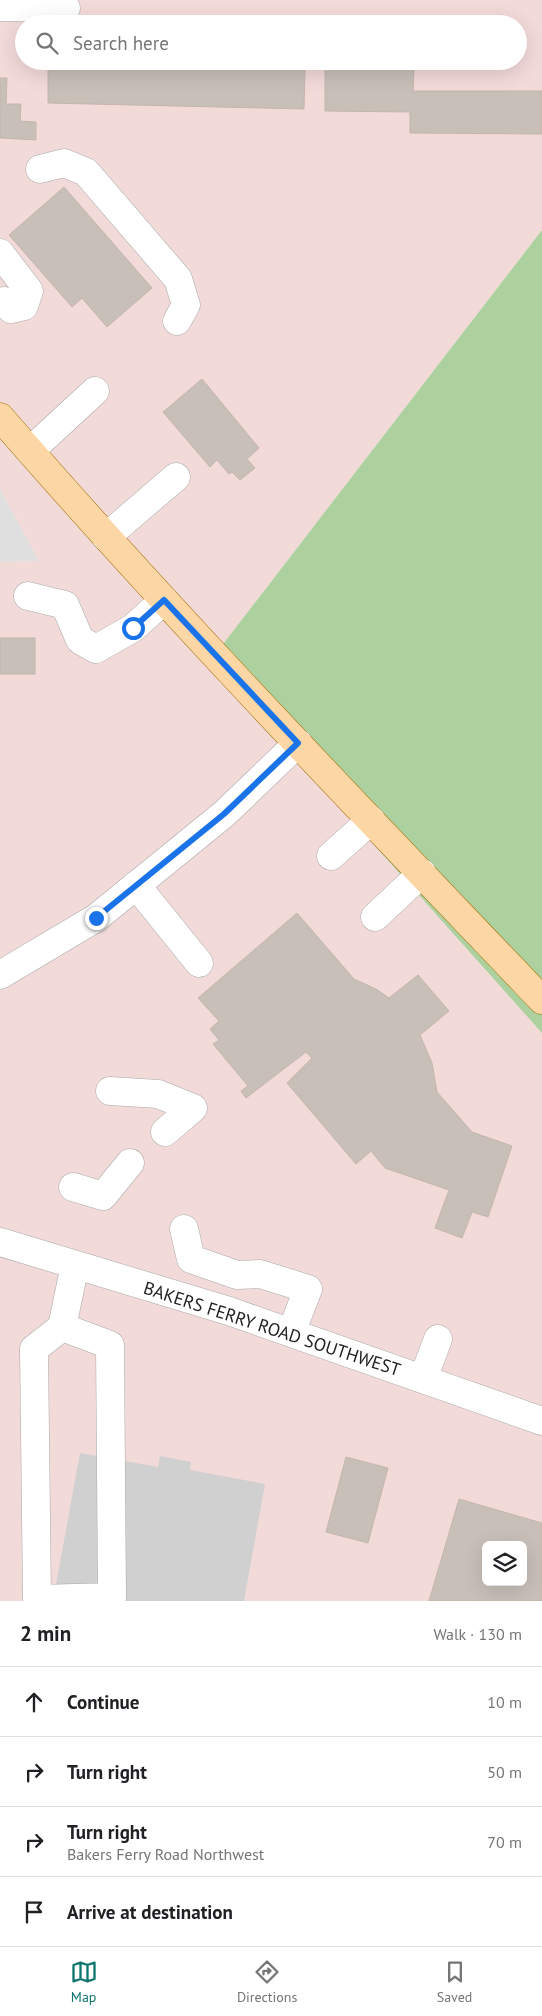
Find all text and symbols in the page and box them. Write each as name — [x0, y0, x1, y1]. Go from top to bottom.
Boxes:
search box — [15, 15, 527, 70]
icon: search — [33, 29, 61, 57]
text: Search here — [73, 31, 169, 55]
route start — [122, 617, 145, 640]
route end — [85, 907, 108, 930]
street label: BAKERS FERRY ROAD SOUTHWEST — [141, 1276, 404, 1381]
map controls — [482, 1541, 527, 1586]
button: layers — [482, 1541, 527, 1586]
text: 2 min — [20, 1620, 71, 1647]
text: Walk · 130 m — [433, 1624, 522, 1644]
icon: ahead — [20, 1688, 48, 1716]
text: Continue — [67, 1690, 139, 1714]
text: 10 m — [487, 1692, 522, 1712]
icon: right — [20, 1758, 48, 1786]
text: Turn right — [67, 1760, 147, 1784]
text: 50 m — [487, 1762, 522, 1782]
text: Turn right — [67, 1820, 147, 1844]
icon: right — [20, 1828, 48, 1856]
text: 70 m — [487, 1832, 522, 1852]
text: Bakers Ferry Road Northwest — [67, 1844, 264, 1864]
icon: arrive — [20, 1898, 48, 1926]
text: Arrive at destination — [67, 1900, 233, 1924]
tab: Map — [70, 1958, 98, 2006]
tab: Directions — [237, 1958, 297, 2006]
tab: Saved — [437, 1958, 472, 2006]

